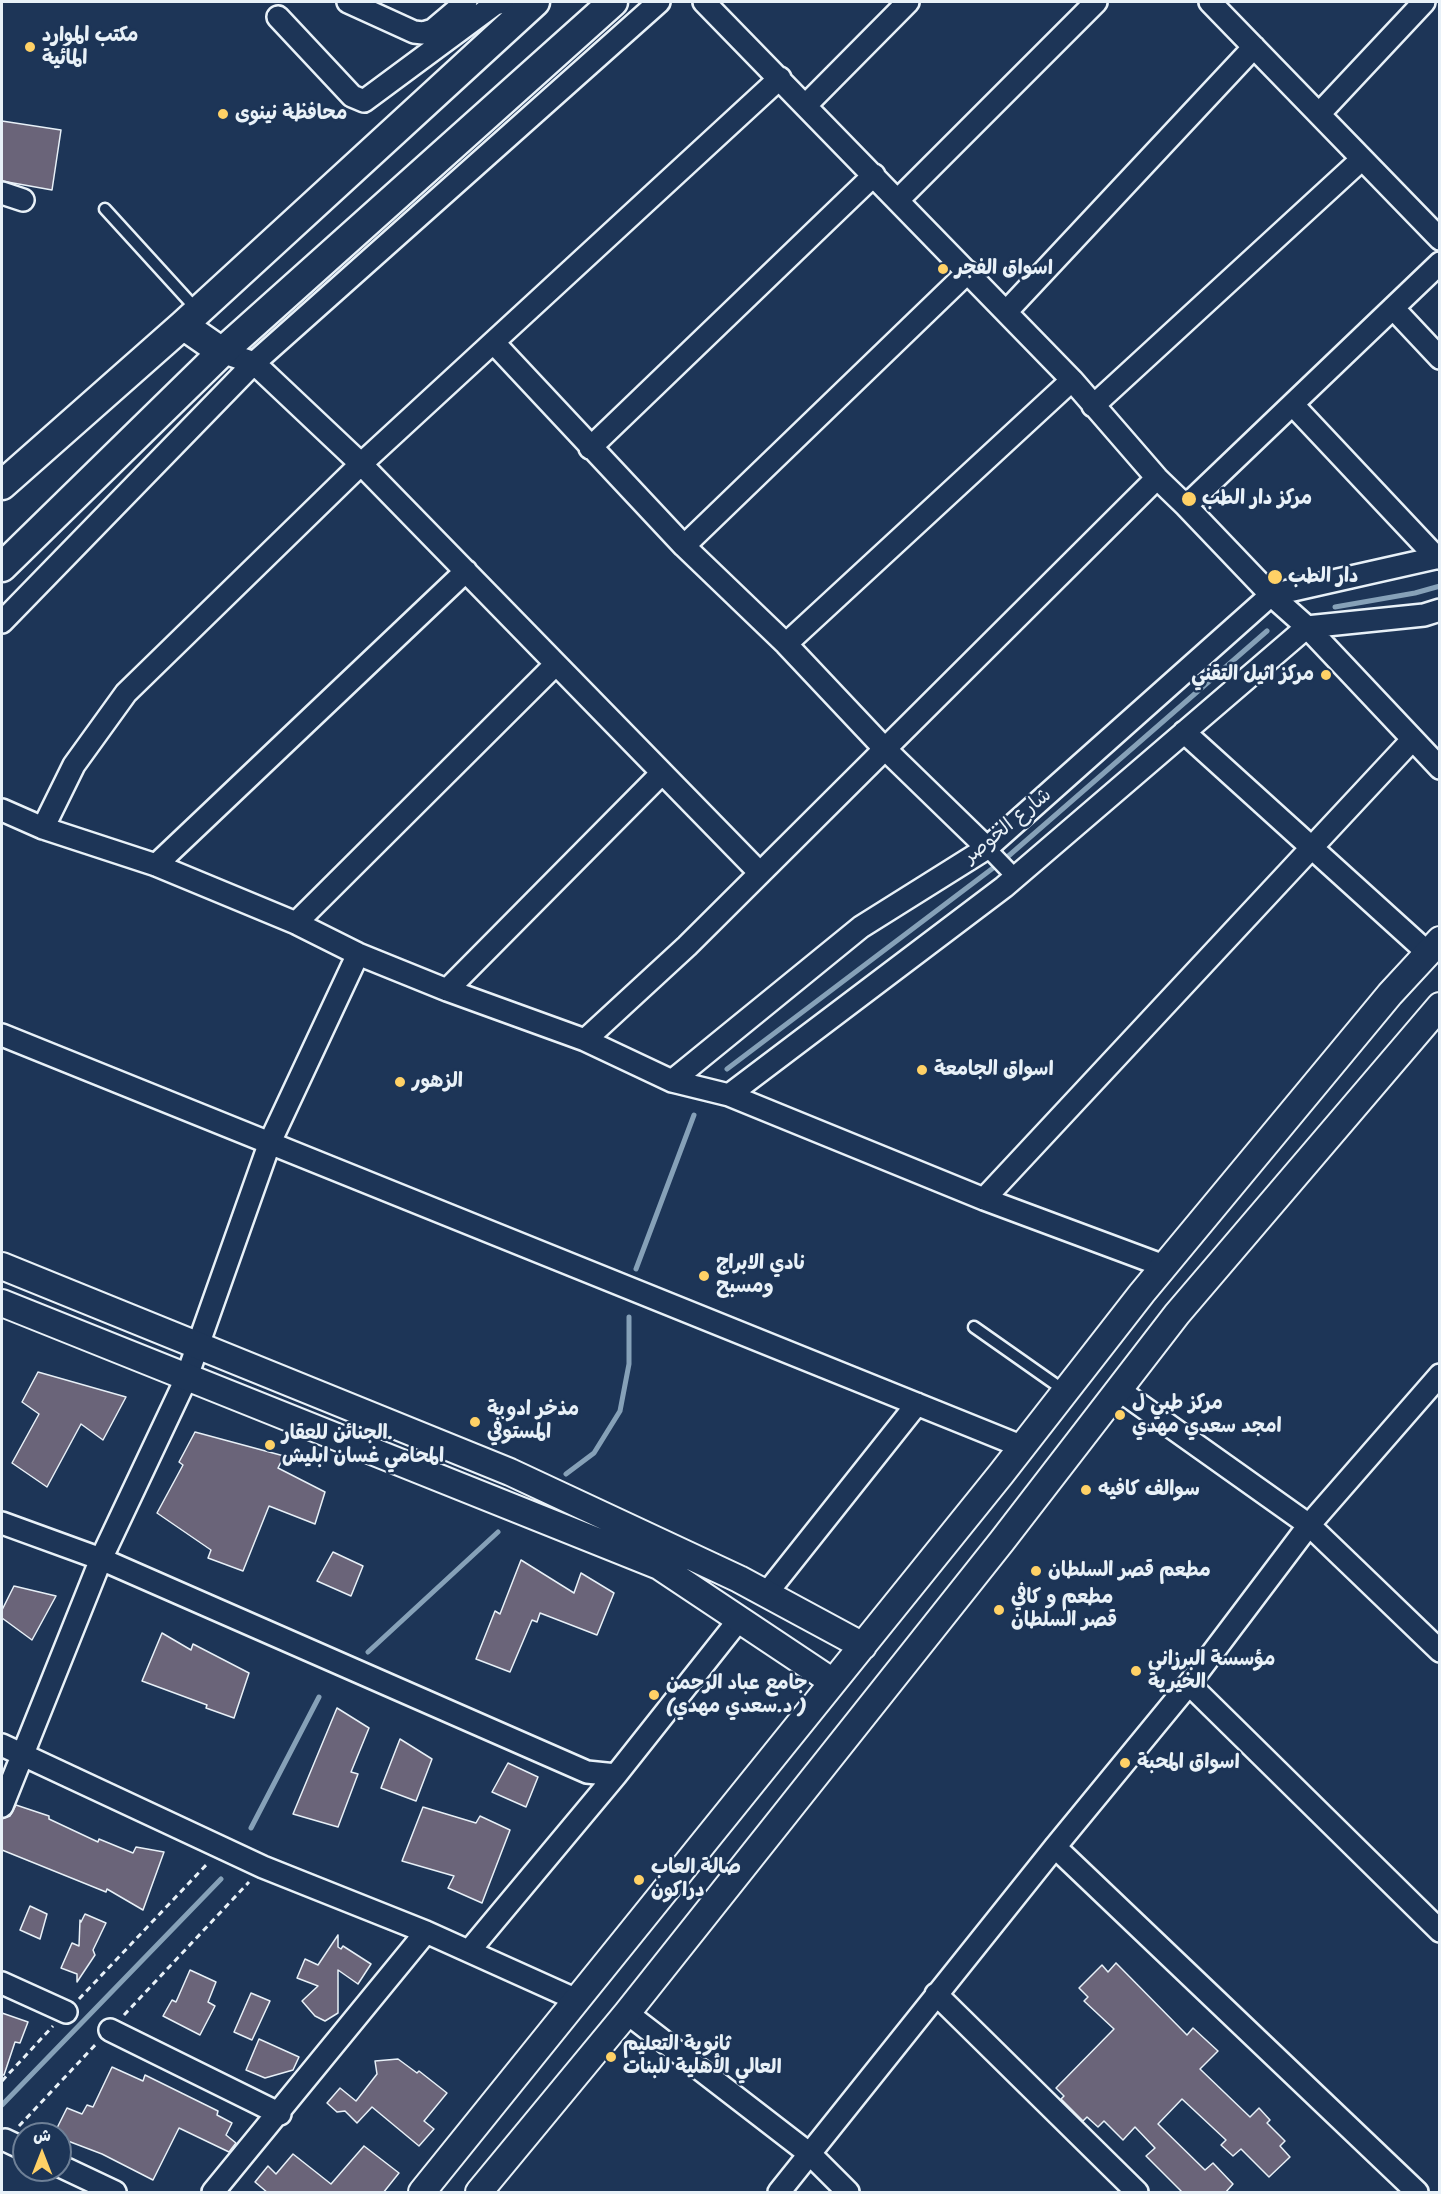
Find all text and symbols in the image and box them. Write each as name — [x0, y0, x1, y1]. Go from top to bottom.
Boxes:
place label: مكتب الموارد المائية — [42, 24, 138, 71]
marker: مكتب الموارد المائية — [23, 40, 37, 54]
place label: محافظة نينوى — [235, 102, 347, 126]
marker: محافظة نينوى — [216, 107, 230, 121]
place label: اسواق الفجر — [955, 257, 1053, 281]
marker: اسواق الفجر — [936, 262, 950, 276]
place label: مركز دار الطب — [1202, 487, 1312, 511]
marker: مركز دار الطب — [1180, 490, 1198, 508]
place label: دار الطب — [1288, 565, 1358, 589]
marker: دار الطب — [1266, 568, 1284, 586]
place label: مركز اثيل التقني — [1191, 663, 1314, 687]
marker: مركز اثيل التقني — [1319, 668, 1333, 682]
street label: شارع الخوصر — [959, 783, 1057, 869]
place label: اسواق الجامعة — [934, 1058, 1054, 1082]
marker: اسواق الجامعة — [915, 1063, 929, 1077]
place label: الزهور — [412, 1070, 463, 1094]
marker: الزهور — [393, 1075, 407, 1089]
place label: نادي الابراج ومسبح — [716, 1252, 805, 1299]
marker: نادي الابراج ومسبح — [697, 1269, 711, 1283]
place label: مركز طبي ل امجد سعدي مهدي — [1132, 1392, 1282, 1439]
place label: مذخر ادویة المستوفي — [487, 1398, 579, 1445]
marker: مركز طبي ل امجد سعدي مهدي — [1113, 1408, 1127, 1422]
marker: مذخر ادویة المستوفي — [468, 1415, 482, 1429]
place label: الجنائن للعقار. المحامي غسان ابليش — [282, 1422, 444, 1469]
marker: الجنائن للعقار. المحامي غسان ابليش — [263, 1438, 277, 1452]
place label: سوالف كافيه — [1098, 1478, 1200, 1502]
marker: سوالف كافيه — [1079, 1483, 1093, 1497]
place label: مطعم قصر السلطان — [1048, 1559, 1211, 1583]
marker: مطعم قصر السلطان — [1029, 1564, 1043, 1578]
place label: مطعم و كافي قصر السلطان — [1011, 1586, 1117, 1633]
marker: مطعم و كافي قصر السلطان — [992, 1603, 1006, 1617]
place label: مؤسسة البرزاني الخيرية — [1148, 1648, 1275, 1695]
marker: مؤسسة البرزاني الخيرية — [1129, 1664, 1143, 1678]
place label: جامع عباد الرحمن (د.سعدي مهدي ) — [666, 1672, 807, 1719]
marker: جامع عباد الرحمن (د.سعدي مهدي ) — [647, 1688, 661, 1702]
place label: اسواق المحبة — [1137, 1751, 1240, 1775]
marker: اسواق المحبة — [1118, 1756, 1132, 1770]
place label: صالة العاب دراكون — [651, 1856, 741, 1903]
marker: صالة العاب دراكون — [632, 1873, 646, 1887]
place label: ثانوية التعليم العالي الأهلية للبنات — [623, 2033, 782, 2080]
marker: ثانوية التعليم العالي الأهلية للبنات — [604, 2050, 618, 2064]
text: ش — [33, 2121, 51, 2150]
north arrow — [12, 2122, 72, 2182]

